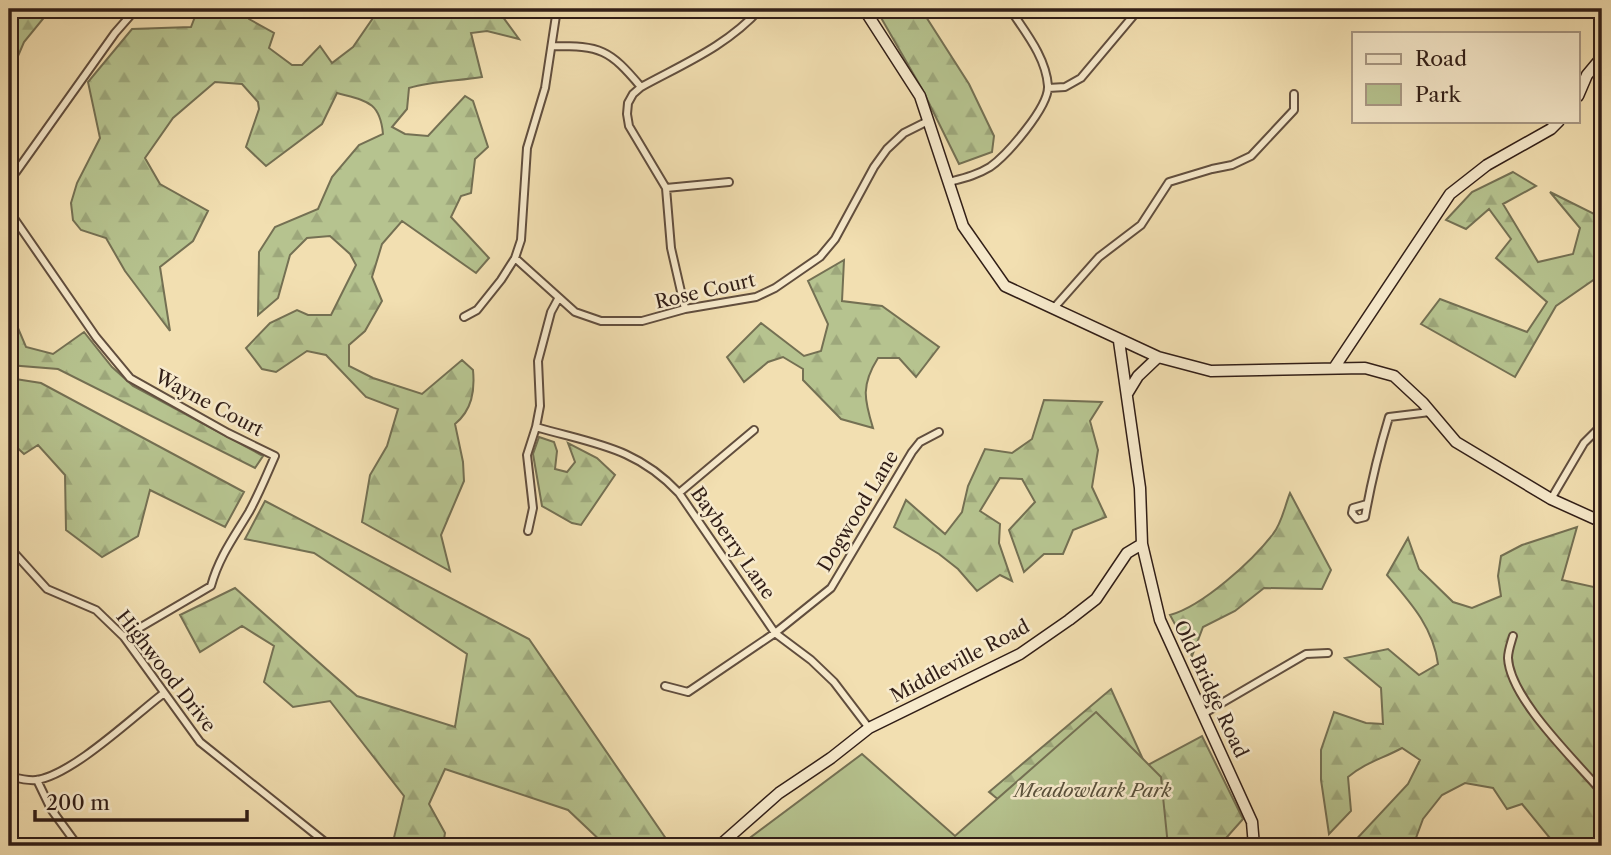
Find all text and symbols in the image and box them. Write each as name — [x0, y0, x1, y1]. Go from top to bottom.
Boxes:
legend — [1352, 32, 1580, 122]
text: Road — [1415, 46, 1467, 71]
text: Park — [1415, 82, 1461, 107]
street label: Rose Court — [653, 268, 758, 314]
street label: Wayne Court — [150, 364, 267, 441]
street label: Dogwood Lane — [813, 446, 903, 576]
street label: Bayberry Lane — [686, 483, 780, 603]
street label: Highwood Drive — [111, 606, 221, 736]
street label: Middleville Road — [887, 614, 1034, 707]
street label: Old Bridge Road — [1169, 617, 1253, 762]
scale bar — [35, 778, 247, 822]
park label: Meadowlark Park — [1013, 779, 1172, 802]
text: 200 m — [46, 790, 110, 815]

